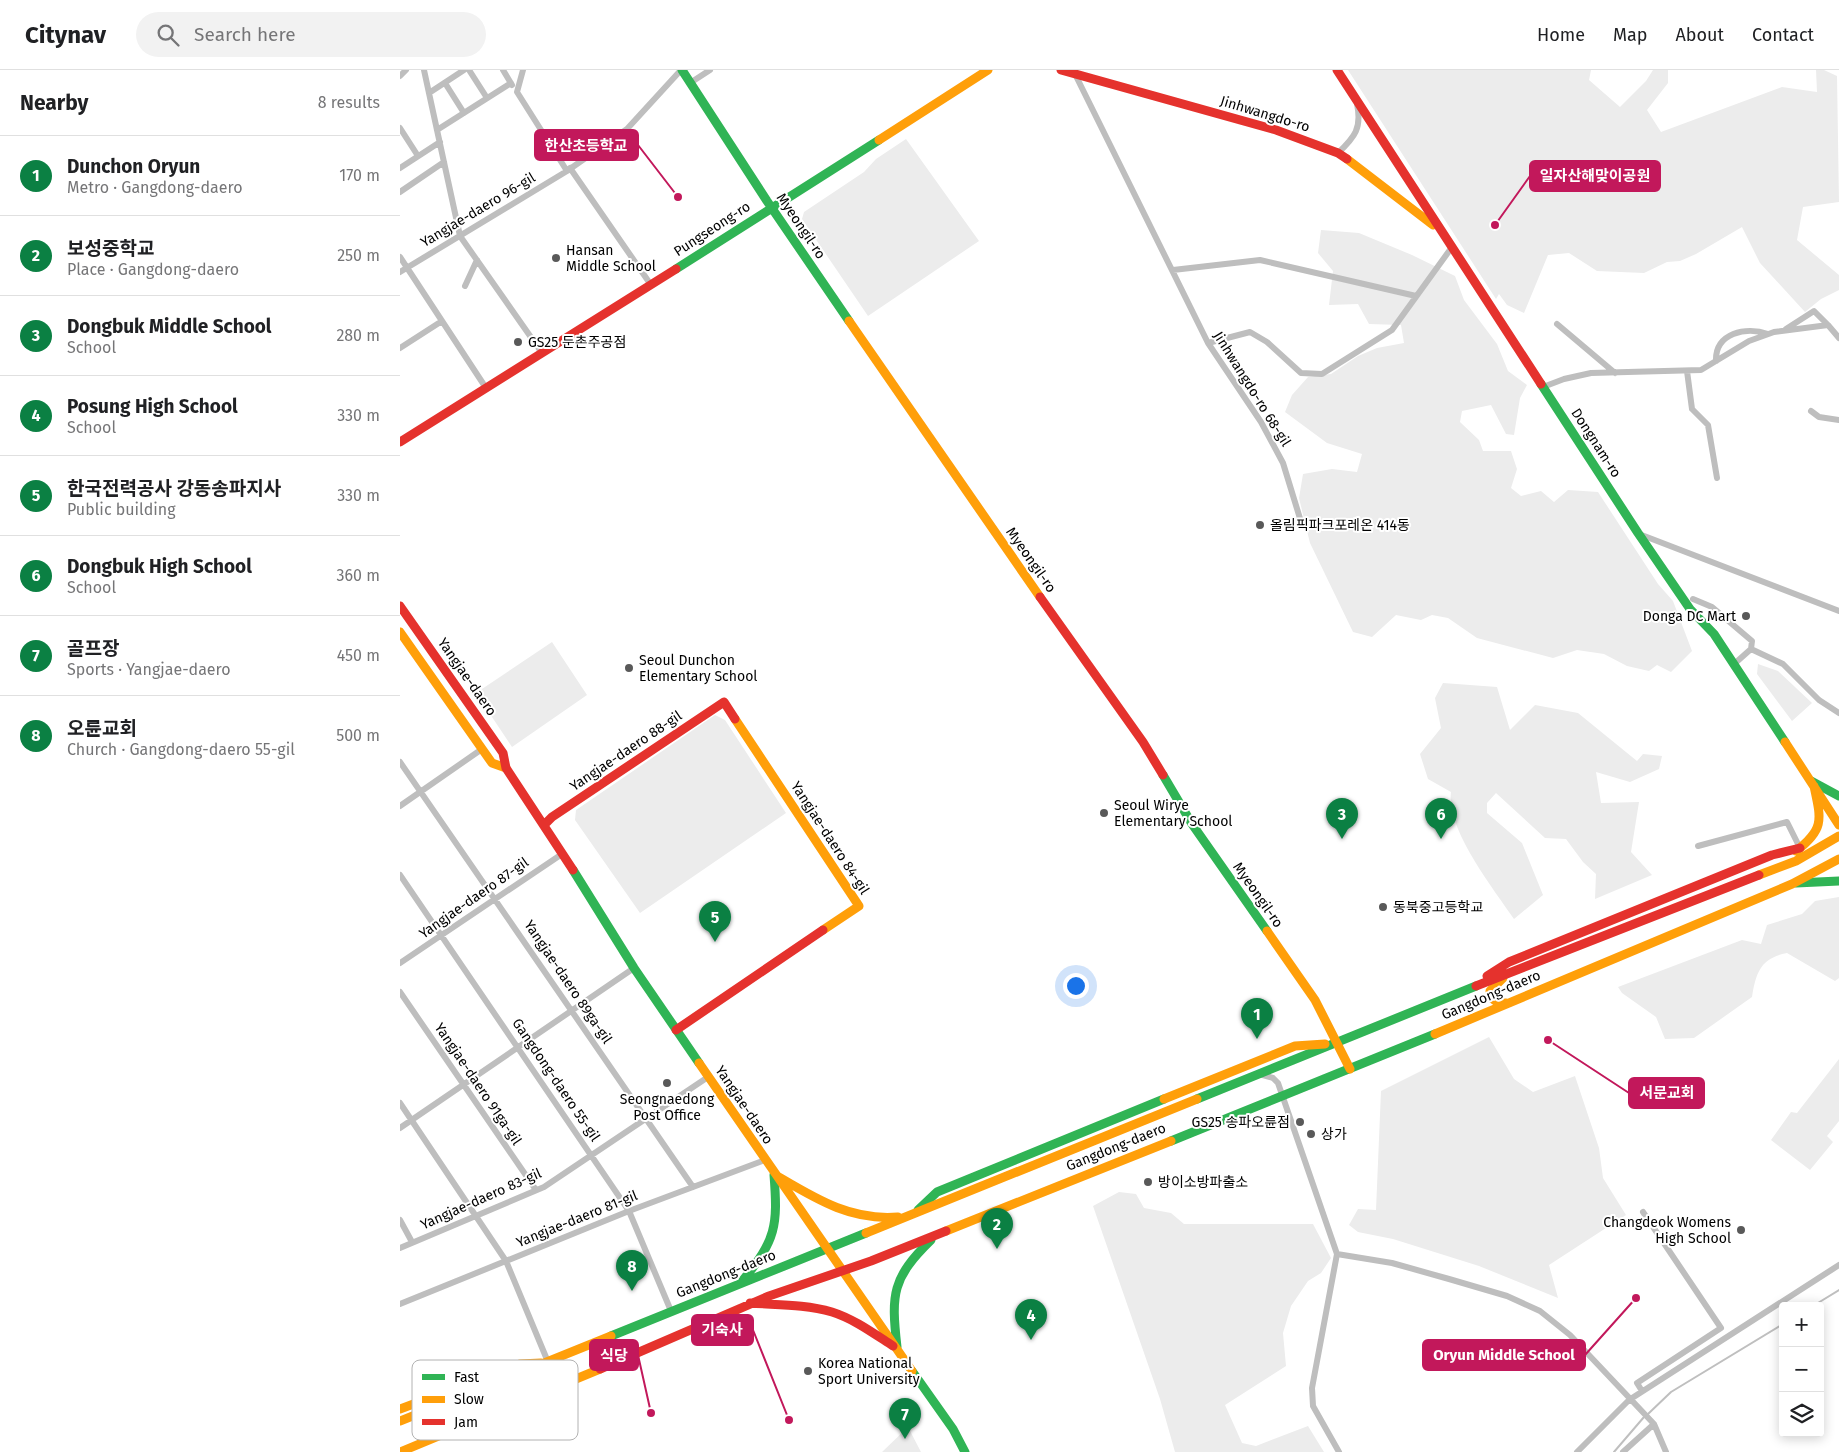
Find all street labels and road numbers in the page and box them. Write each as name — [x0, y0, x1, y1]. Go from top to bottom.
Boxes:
street label: Jinhwangdo-ro — [1218, 92, 1312, 136]
street label: Yangjae-daero 96-gil — [418, 169, 538, 251]
street label: Myeongil-ro — [773, 190, 829, 262]
street label: Pungseong-ro — [671, 198, 753, 260]
street label: Jinhwangdo-ro 68-gil — [1210, 328, 1294, 450]
street label: Dongnam-ro — [1567, 405, 1625, 481]
street label: Myeongil-ro — [1002, 524, 1060, 596]
street label: Yangjae-daero — [434, 635, 500, 719]
street label: Yangjae-daero 88-gil — [567, 707, 685, 795]
street label: Yangjae-daero 84-gil — [787, 778, 873, 898]
street label: Yangjae-daero 87-gil — [416, 854, 532, 942]
street label: Myeongil-ro — [1229, 859, 1287, 931]
street label: Yangjae-daero 89ga-gil — [520, 917, 616, 1047]
street label: Gangdong-daero — [1439, 966, 1543, 1024]
street label: Gangdong-daero 55-gil — [509, 1015, 603, 1145]
street label: Yangjae-daero 91ga-gil — [431, 1020, 525, 1148]
street label: Yangjae-daero — [711, 1062, 777, 1148]
street label: Gangdong-daero — [1064, 1119, 1168, 1175]
street label: Yangjae-daero 83-gil — [418, 1165, 544, 1233]
street label: Yangjae-daero 81-gil — [514, 1187, 640, 1251]
street label: Gangdong-daero — [674, 1246, 778, 1302]

